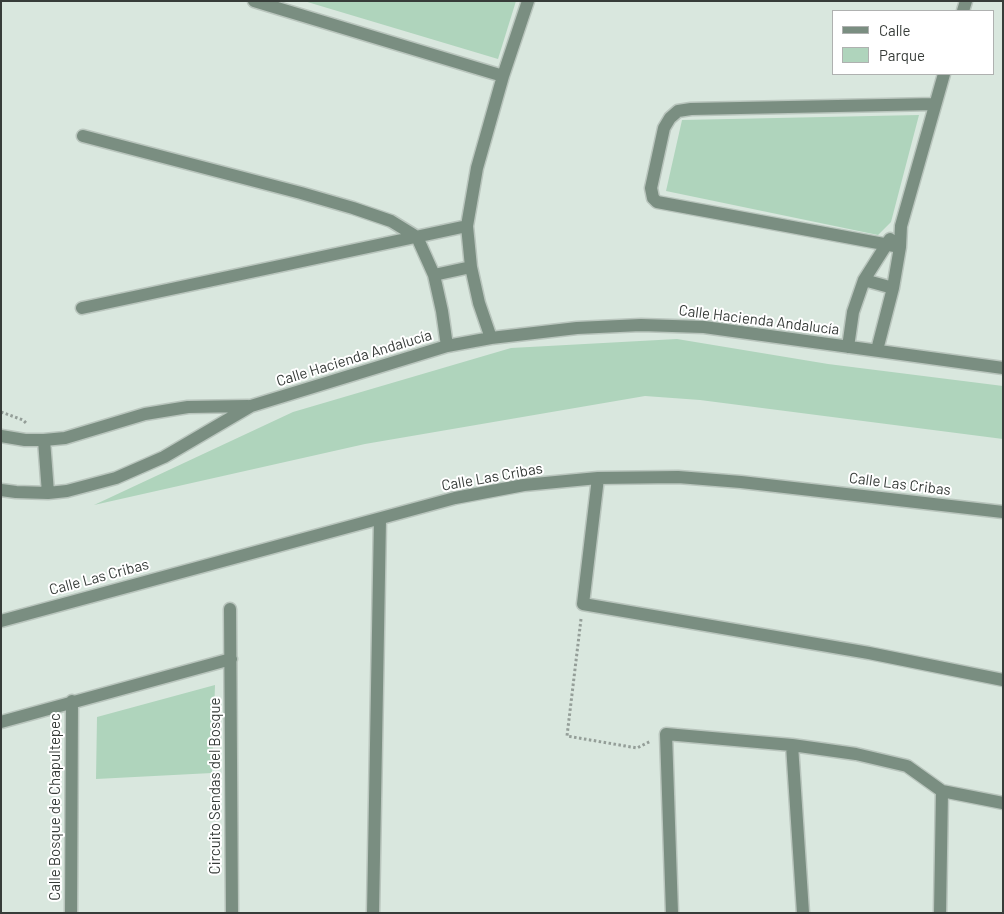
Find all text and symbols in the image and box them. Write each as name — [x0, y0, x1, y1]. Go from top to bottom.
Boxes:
legend — [832, 10, 994, 75]
text: Calle — [879, 21, 911, 39]
text: Parque — [879, 46, 925, 64]
street label: Calle Hacienda Andalucía — [678, 301, 840, 339]
street label: Calle Hacienda Andalucía — [274, 326, 434, 390]
street label: Calle Las Cribas — [440, 459, 544, 495]
street label: Calle Las Cribas — [848, 469, 952, 499]
street label: Calle Las Cribas — [47, 555, 151, 599]
street label: Circuito Sendas del Bosque — [206, 698, 224, 874]
street label: Calle Bosque de Chapultepec — [46, 713, 64, 901]

